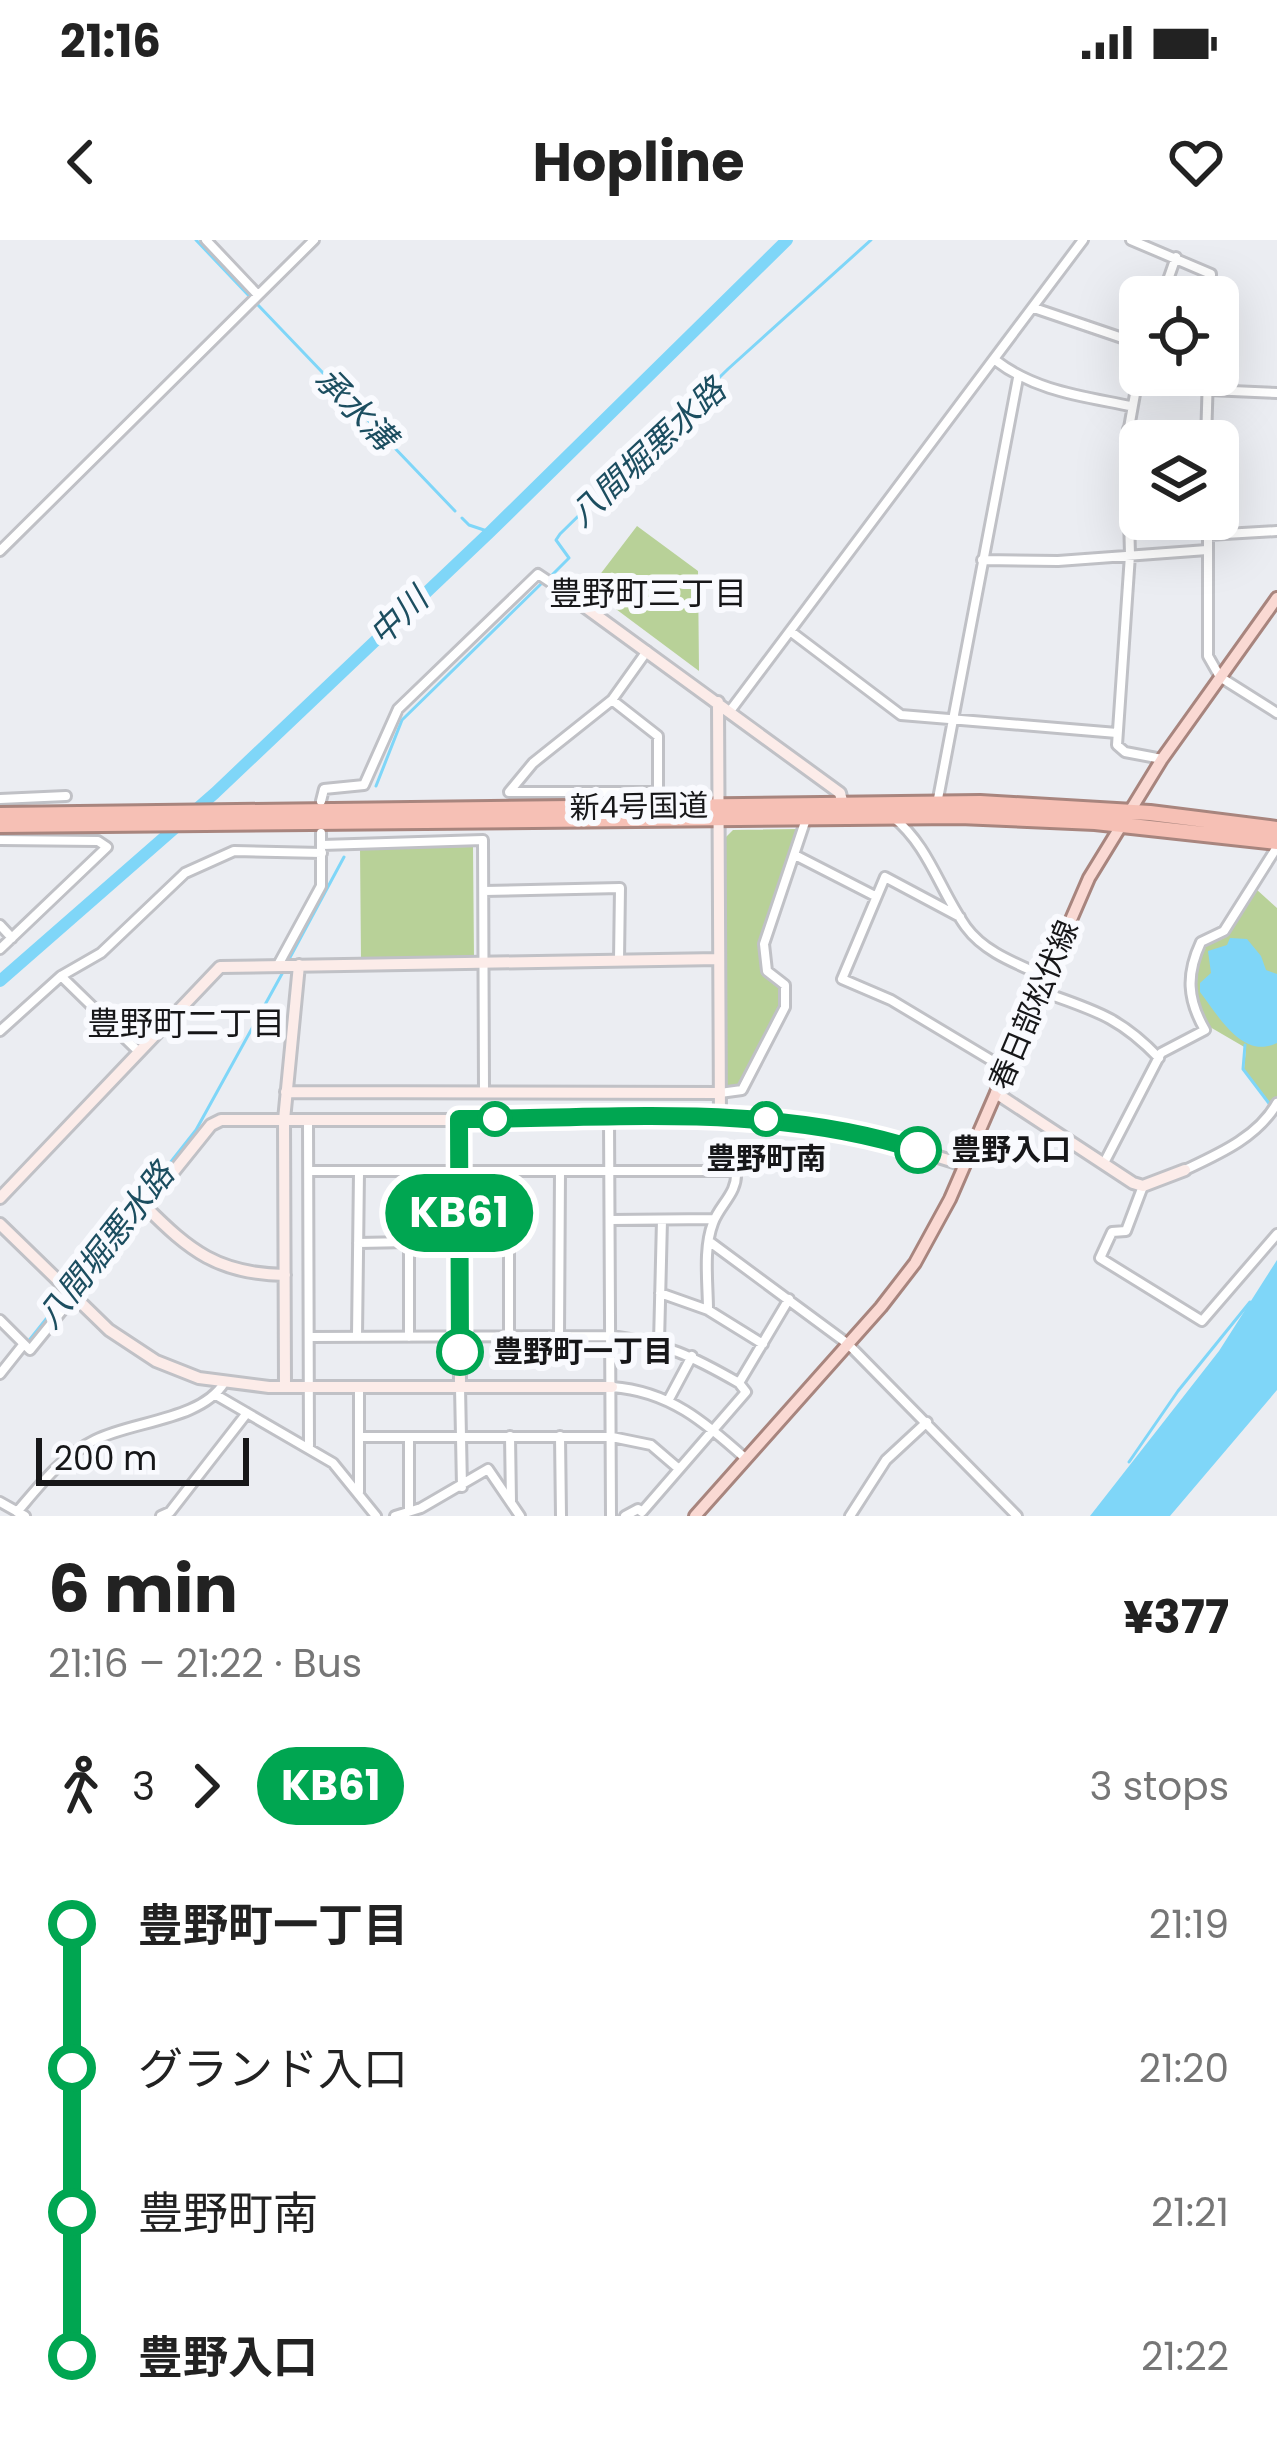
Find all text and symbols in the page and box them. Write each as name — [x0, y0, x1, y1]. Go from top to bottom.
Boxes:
text: 21:16 — [60, 10, 161, 73]
text: Hopline — [532, 124, 745, 200]
icon: back — [48, 129, 114, 195]
icon: heart — [1163, 129, 1229, 195]
map controls — [1119, 276, 1239, 540]
button: locate — [1119, 276, 1239, 396]
water label: 承水溝 — [304, 356, 410, 463]
water label: 八間堀悪水路 — [559, 366, 738, 537]
button: layers — [1119, 420, 1239, 540]
district label: 豊野町三丁目 — [549, 570, 747, 617]
water label: 中川 — [358, 574, 441, 656]
street label: 新4号国道 — [569, 784, 709, 829]
street label: 春日部松伏線 — [979, 914, 1088, 1096]
district label: 豊野町二丁目 — [87, 1000, 285, 1047]
unlabelled marker — [479, 1103, 511, 1135]
marker: 豊野町南 — [750, 1103, 782, 1135]
marker: 豊野入口 — [896, 1128, 940, 1172]
place label: 豊野入口 — [951, 1128, 1071, 1171]
place label: 豊野町南 — [706, 1137, 826, 1180]
water label: 八間堀悪水路 — [26, 1150, 187, 1338]
line badge: KB61 — [375, 1174, 543, 1252]
text: KB61 — [409, 1183, 509, 1242]
marker: 豊野町一丁目 — [438, 1330, 482, 1374]
place label: 豊野町一丁目 — [493, 1330, 673, 1373]
scale bar — [36, 1432, 249, 1485]
text: 200 m — [54, 1435, 157, 1482]
text: 6 min — [48, 1543, 238, 1635]
text: ¥377 — [1123, 1586, 1229, 1649]
text: 21:16 – 21:22 · Bus — [48, 1636, 362, 1691]
icon: walk — [48, 1753, 114, 1819]
icon: forward — [173, 1753, 239, 1819]
text: KB61 — [281, 1756, 380, 1815]
text: 3 — [132, 1759, 155, 1814]
text: 3 stops — [1089, 1759, 1229, 1814]
text: 豊野町一丁目 — [138, 1894, 408, 1957]
text: 21:19 — [1149, 1897, 1229, 1952]
text: グランド入口 — [138, 2038, 408, 2101]
text: 21:20 — [1139, 2041, 1229, 2096]
text: 豊野町南 — [138, 2182, 318, 2245]
text: 21:21 — [1151, 2185, 1229, 2240]
text: 豊野入口 — [138, 2326, 318, 2389]
text: 21:22 — [1141, 2329, 1229, 2384]

